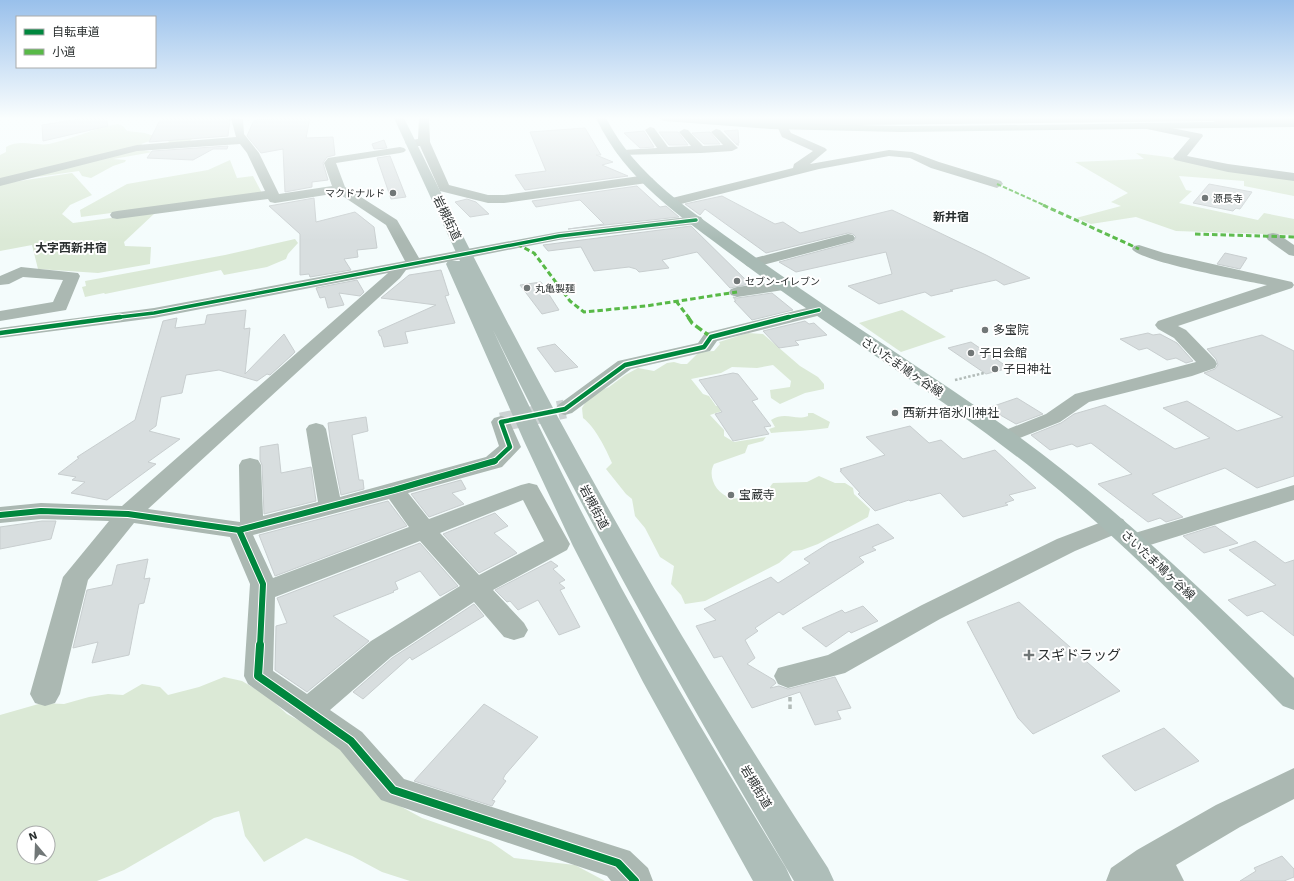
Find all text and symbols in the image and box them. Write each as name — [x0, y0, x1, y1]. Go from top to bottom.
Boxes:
legend — [16, 16, 156, 68]
text: 自転車道 — [52, 25, 100, 39]
text: 小道 — [52, 45, 76, 59]
place label: マクドナルド — [325, 188, 385, 199]
marker: マクドナルド — [388, 188, 398, 198]
street label: 岩槻街道 — [430, 193, 464, 243]
marker: 源長寺 — [1200, 193, 1210, 203]
place label: 源長寺 — [1213, 193, 1243, 204]
district label: 新井宿 — [933, 210, 969, 224]
district label: 大字西新井宿 — [35, 241, 107, 255]
marker: セブン-イレブン — [732, 276, 742, 286]
place label: セブン-イレブン — [745, 276, 820, 287]
marker: 丸亀製麺 — [522, 283, 532, 293]
place label: 丸亀製麺 — [535, 283, 575, 294]
place label: 多宝院 — [993, 323, 1029, 337]
marker: 多宝院 — [980, 325, 990, 335]
street label: さいたま鳩ヶ谷線 — [858, 334, 946, 400]
place label: 子日会館 — [979, 346, 1027, 360]
marker: 子日会館 — [966, 348, 976, 358]
place label: 子日神社 — [1003, 362, 1051, 376]
marker: 子日神社 — [990, 364, 1000, 374]
place label: 西新井宿氷川神社 — [903, 406, 999, 420]
marker: 西新井宿氷川神社 — [890, 408, 900, 418]
street label: 岩槻街道 — [577, 483, 611, 531]
place label: 宝蔵寺 — [739, 488, 775, 502]
marker: 宝蔵寺 — [726, 490, 736, 500]
street label: さいたま鳩ヶ谷線 — [1118, 527, 1198, 603]
place label: スギドラッグ — [1037, 647, 1121, 663]
marker: スギドラッグ — [1024, 650, 1034, 660]
street label: 岩槻街道 — [738, 763, 774, 811]
north arrow — [16, 825, 56, 865]
text: N — [27, 829, 39, 843]

